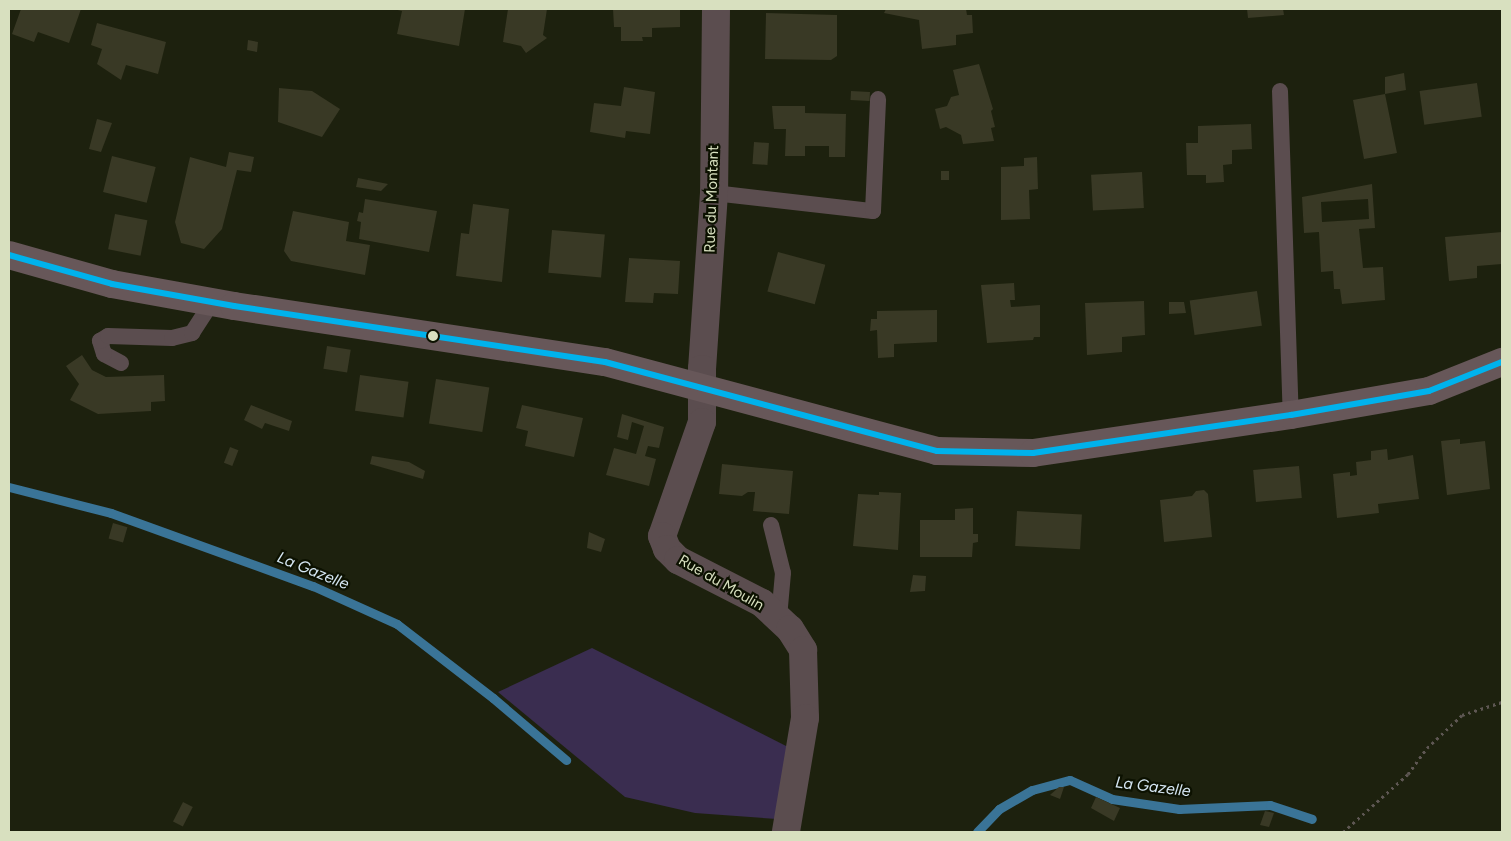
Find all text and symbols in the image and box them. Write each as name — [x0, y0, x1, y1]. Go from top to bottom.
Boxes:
street label: Rue du Montant — [701, 145, 723, 253]
unlabelled marker — [428, 331, 438, 341]
water label: La Gazelle — [274, 548, 352, 594]
street label: Rue du Moulin — [675, 551, 767, 615]
water label: La Gazelle — [1114, 773, 1192, 801]

